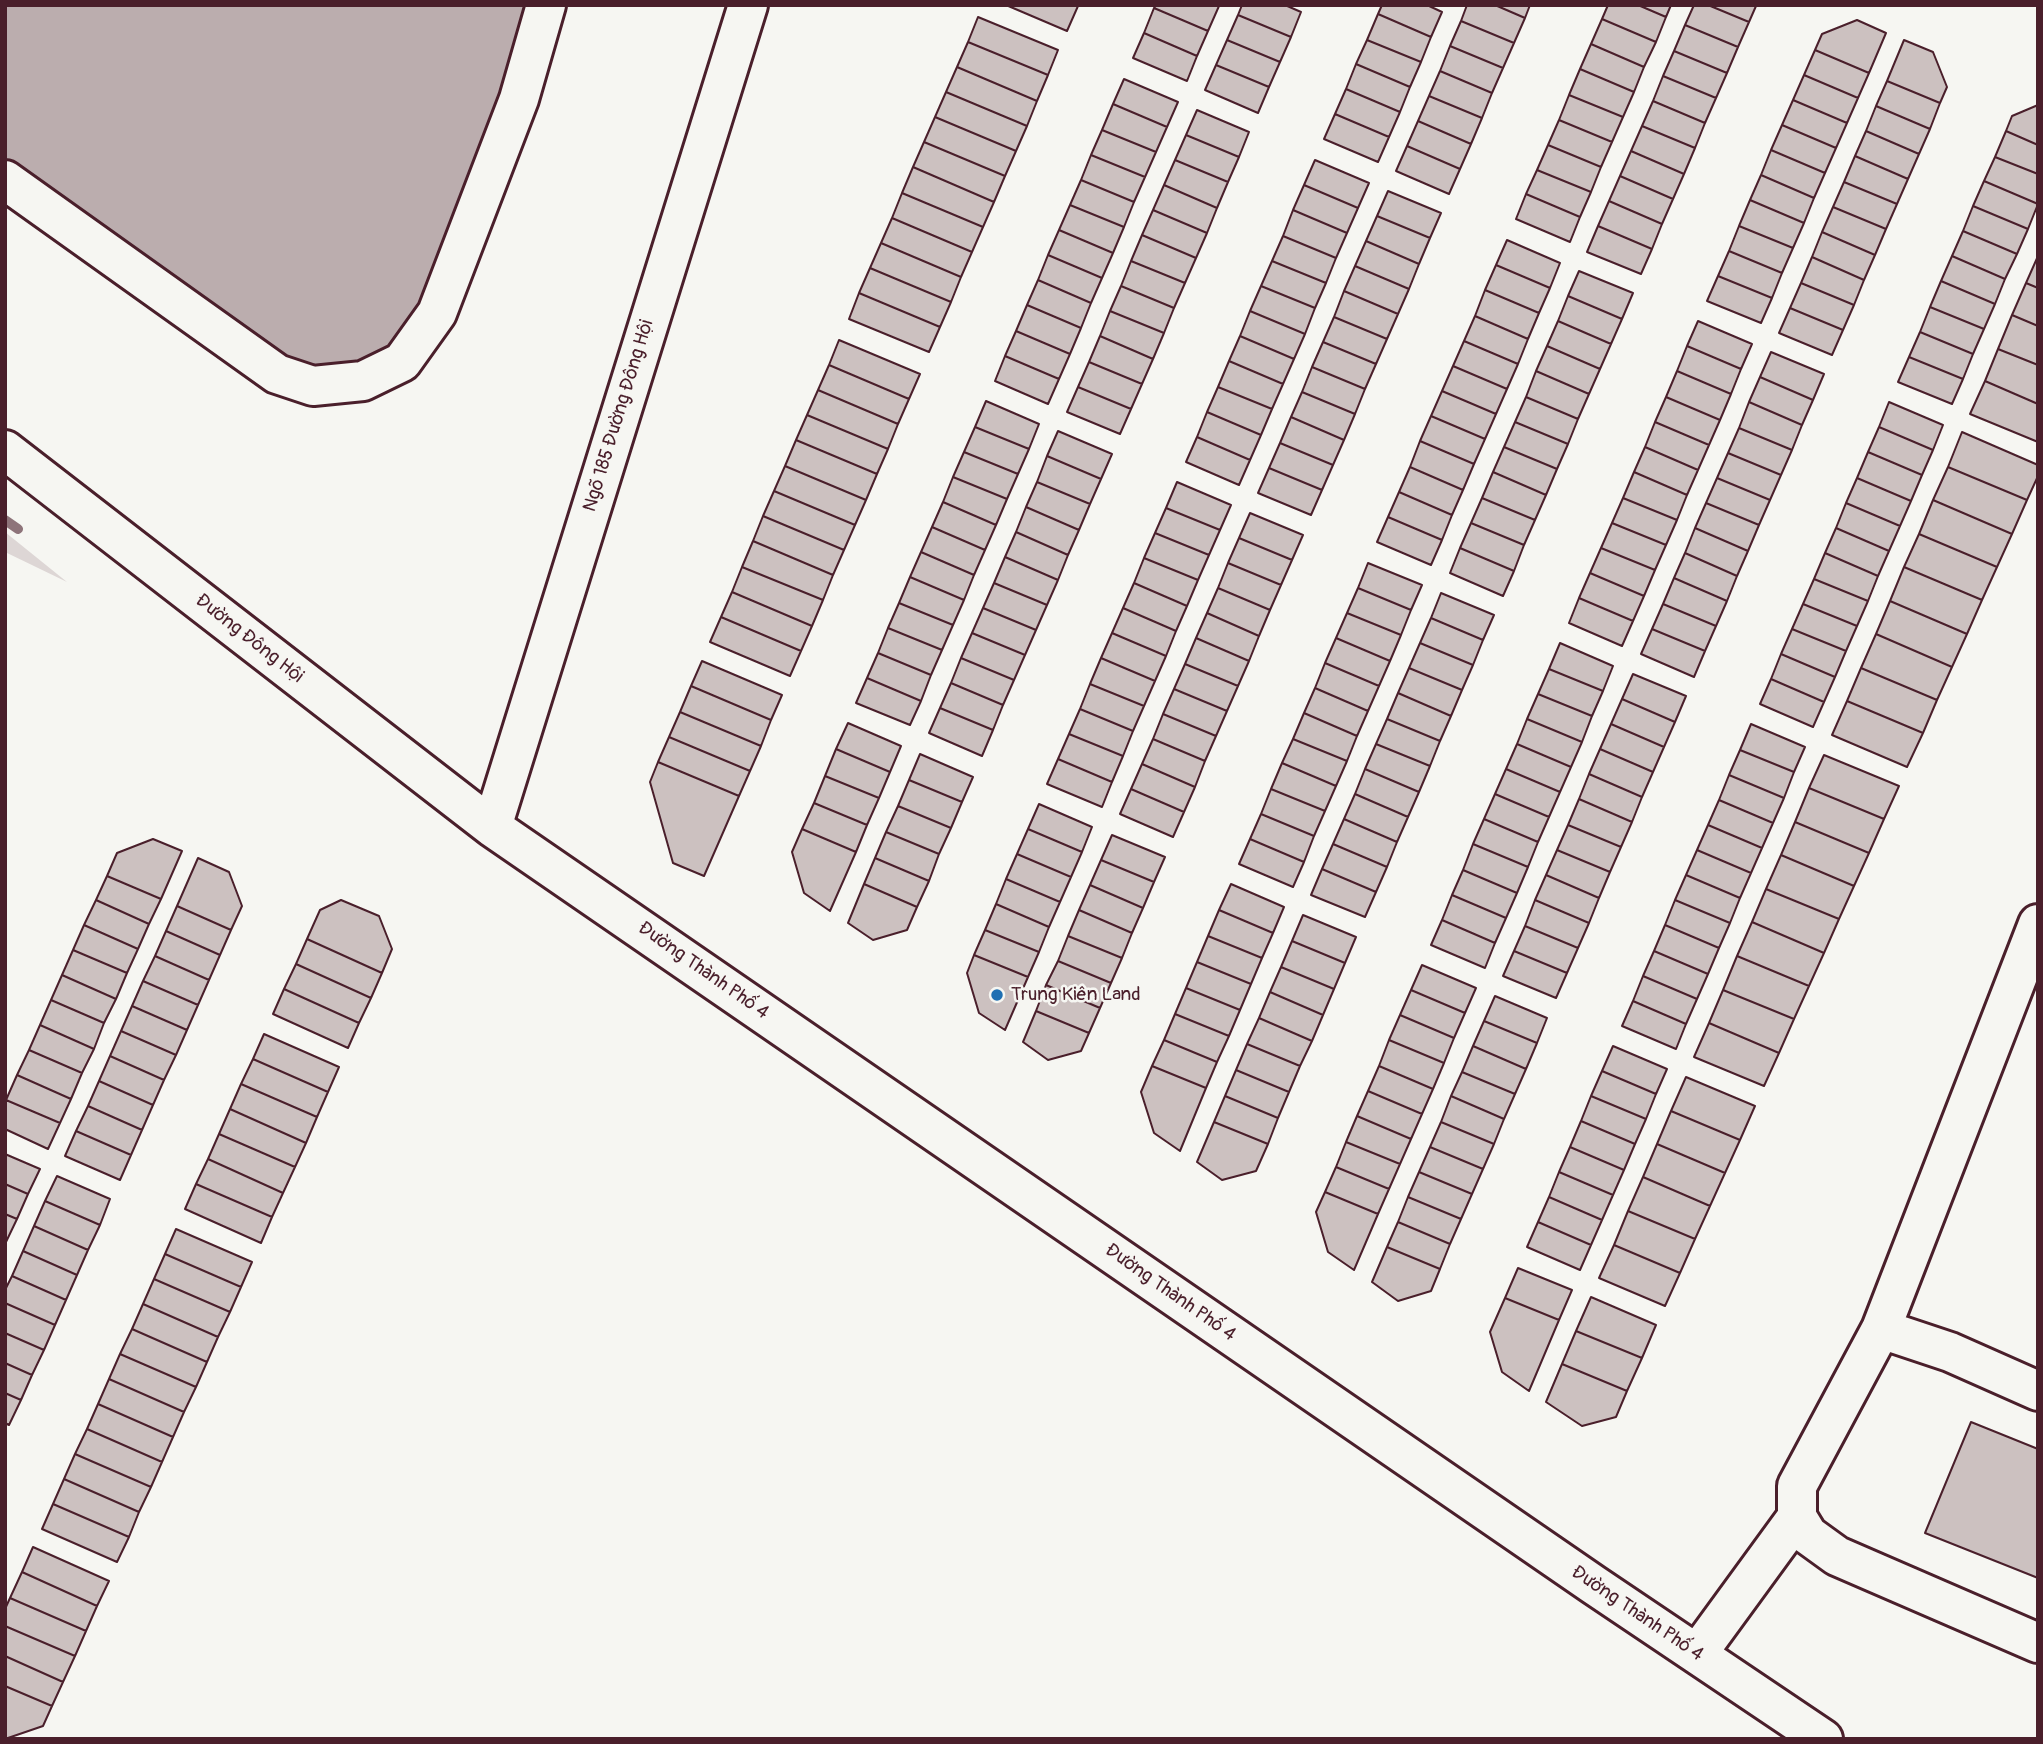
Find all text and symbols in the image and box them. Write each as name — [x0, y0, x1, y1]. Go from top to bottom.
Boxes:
street label: Ngõ 185 Đường Đông Hội — [579, 317, 659, 515]
street label: Đường Đông Hội — [190, 590, 308, 688]
street label: Đường Thành Phố 4 — [633, 917, 773, 1025]
place label: Trung Kiên Land — [1011, 984, 1141, 1006]
marker: Trung Kiên Land — [989, 987, 1005, 1003]
street label: Đường Thành Phố 4 — [1100, 1239, 1240, 1347]
street label: Đường Thành Phố 4 — [1567, 1561, 1707, 1667]

